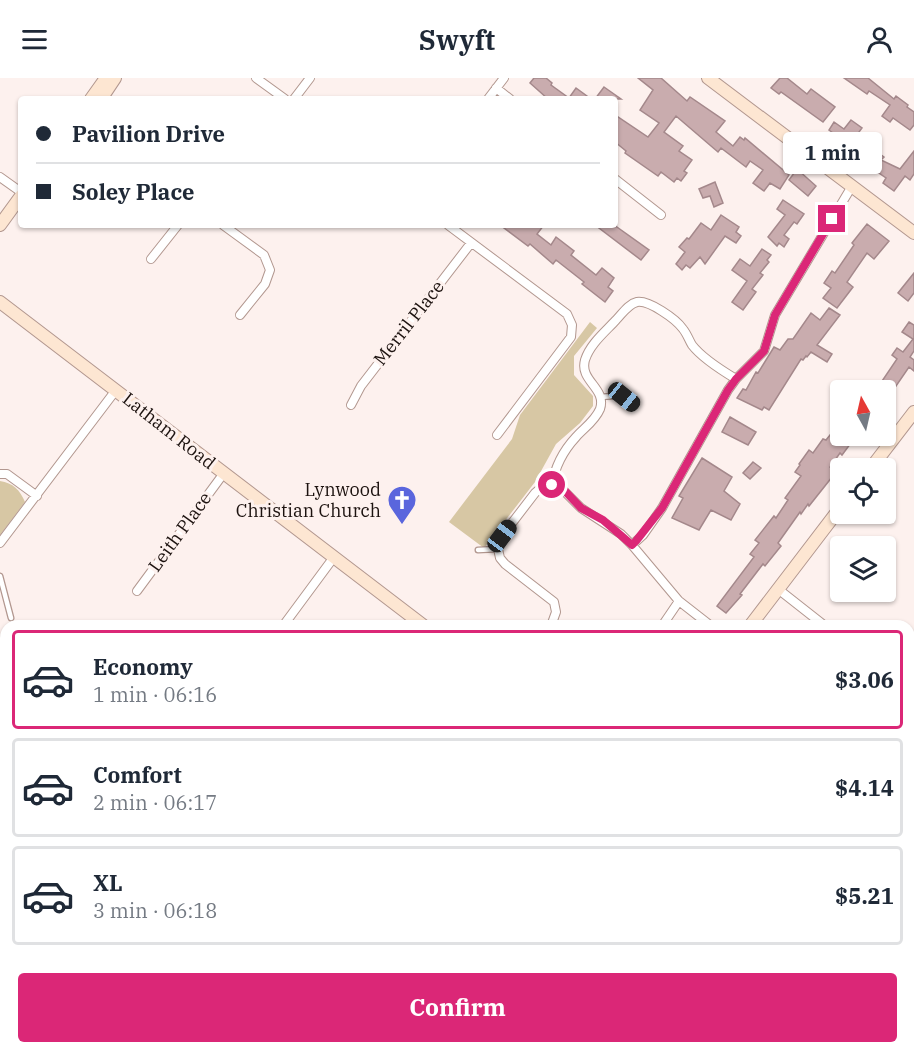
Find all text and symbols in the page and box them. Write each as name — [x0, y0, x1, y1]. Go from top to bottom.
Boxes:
text: Swyft — [419, 22, 495, 57]
icon: menu — [18, 23, 51, 56]
icon: person — [863, 23, 896, 56]
text: Pavilion Drive — [72, 119, 225, 148]
callout: 1 min — [782, 132, 882, 174]
text: 1 min — [805, 139, 861, 166]
text: Soley Place — [72, 177, 195, 206]
route end — [818, 205, 845, 232]
street label: Merril Place — [368, 276, 449, 370]
car — [604, 379, 644, 415]
north arrow — [830, 380, 896, 446]
map controls — [830, 380, 896, 602]
street label: Latham Road — [118, 387, 221, 474]
button: locate — [830, 458, 896, 524]
route start — [538, 471, 565, 498]
place label: Lynwood Christian Church — [236, 478, 381, 522]
church icon: Lynwood Christian Church — [386, 484, 418, 526]
street label: Leith Place — [143, 487, 216, 576]
car — [484, 516, 520, 556]
button: layers — [830, 536, 896, 602]
text: Economy — [93, 652, 193, 681]
icon: car — [21, 653, 75, 707]
text: $3.06 — [835, 665, 894, 694]
text: 1 min · 06:16 — [93, 681, 217, 708]
text: Comfort — [93, 760, 182, 789]
icon: car — [21, 761, 75, 815]
text: $4.14 — [835, 773, 894, 802]
text: 2 min · 06:17 — [93, 789, 217, 816]
text: XL — [93, 868, 123, 897]
icon: car — [21, 869, 75, 923]
text: $5.21 — [835, 881, 894, 910]
text: 3 min · 06:18 — [93, 897, 217, 924]
button: Confirm — [18, 973, 897, 1042]

